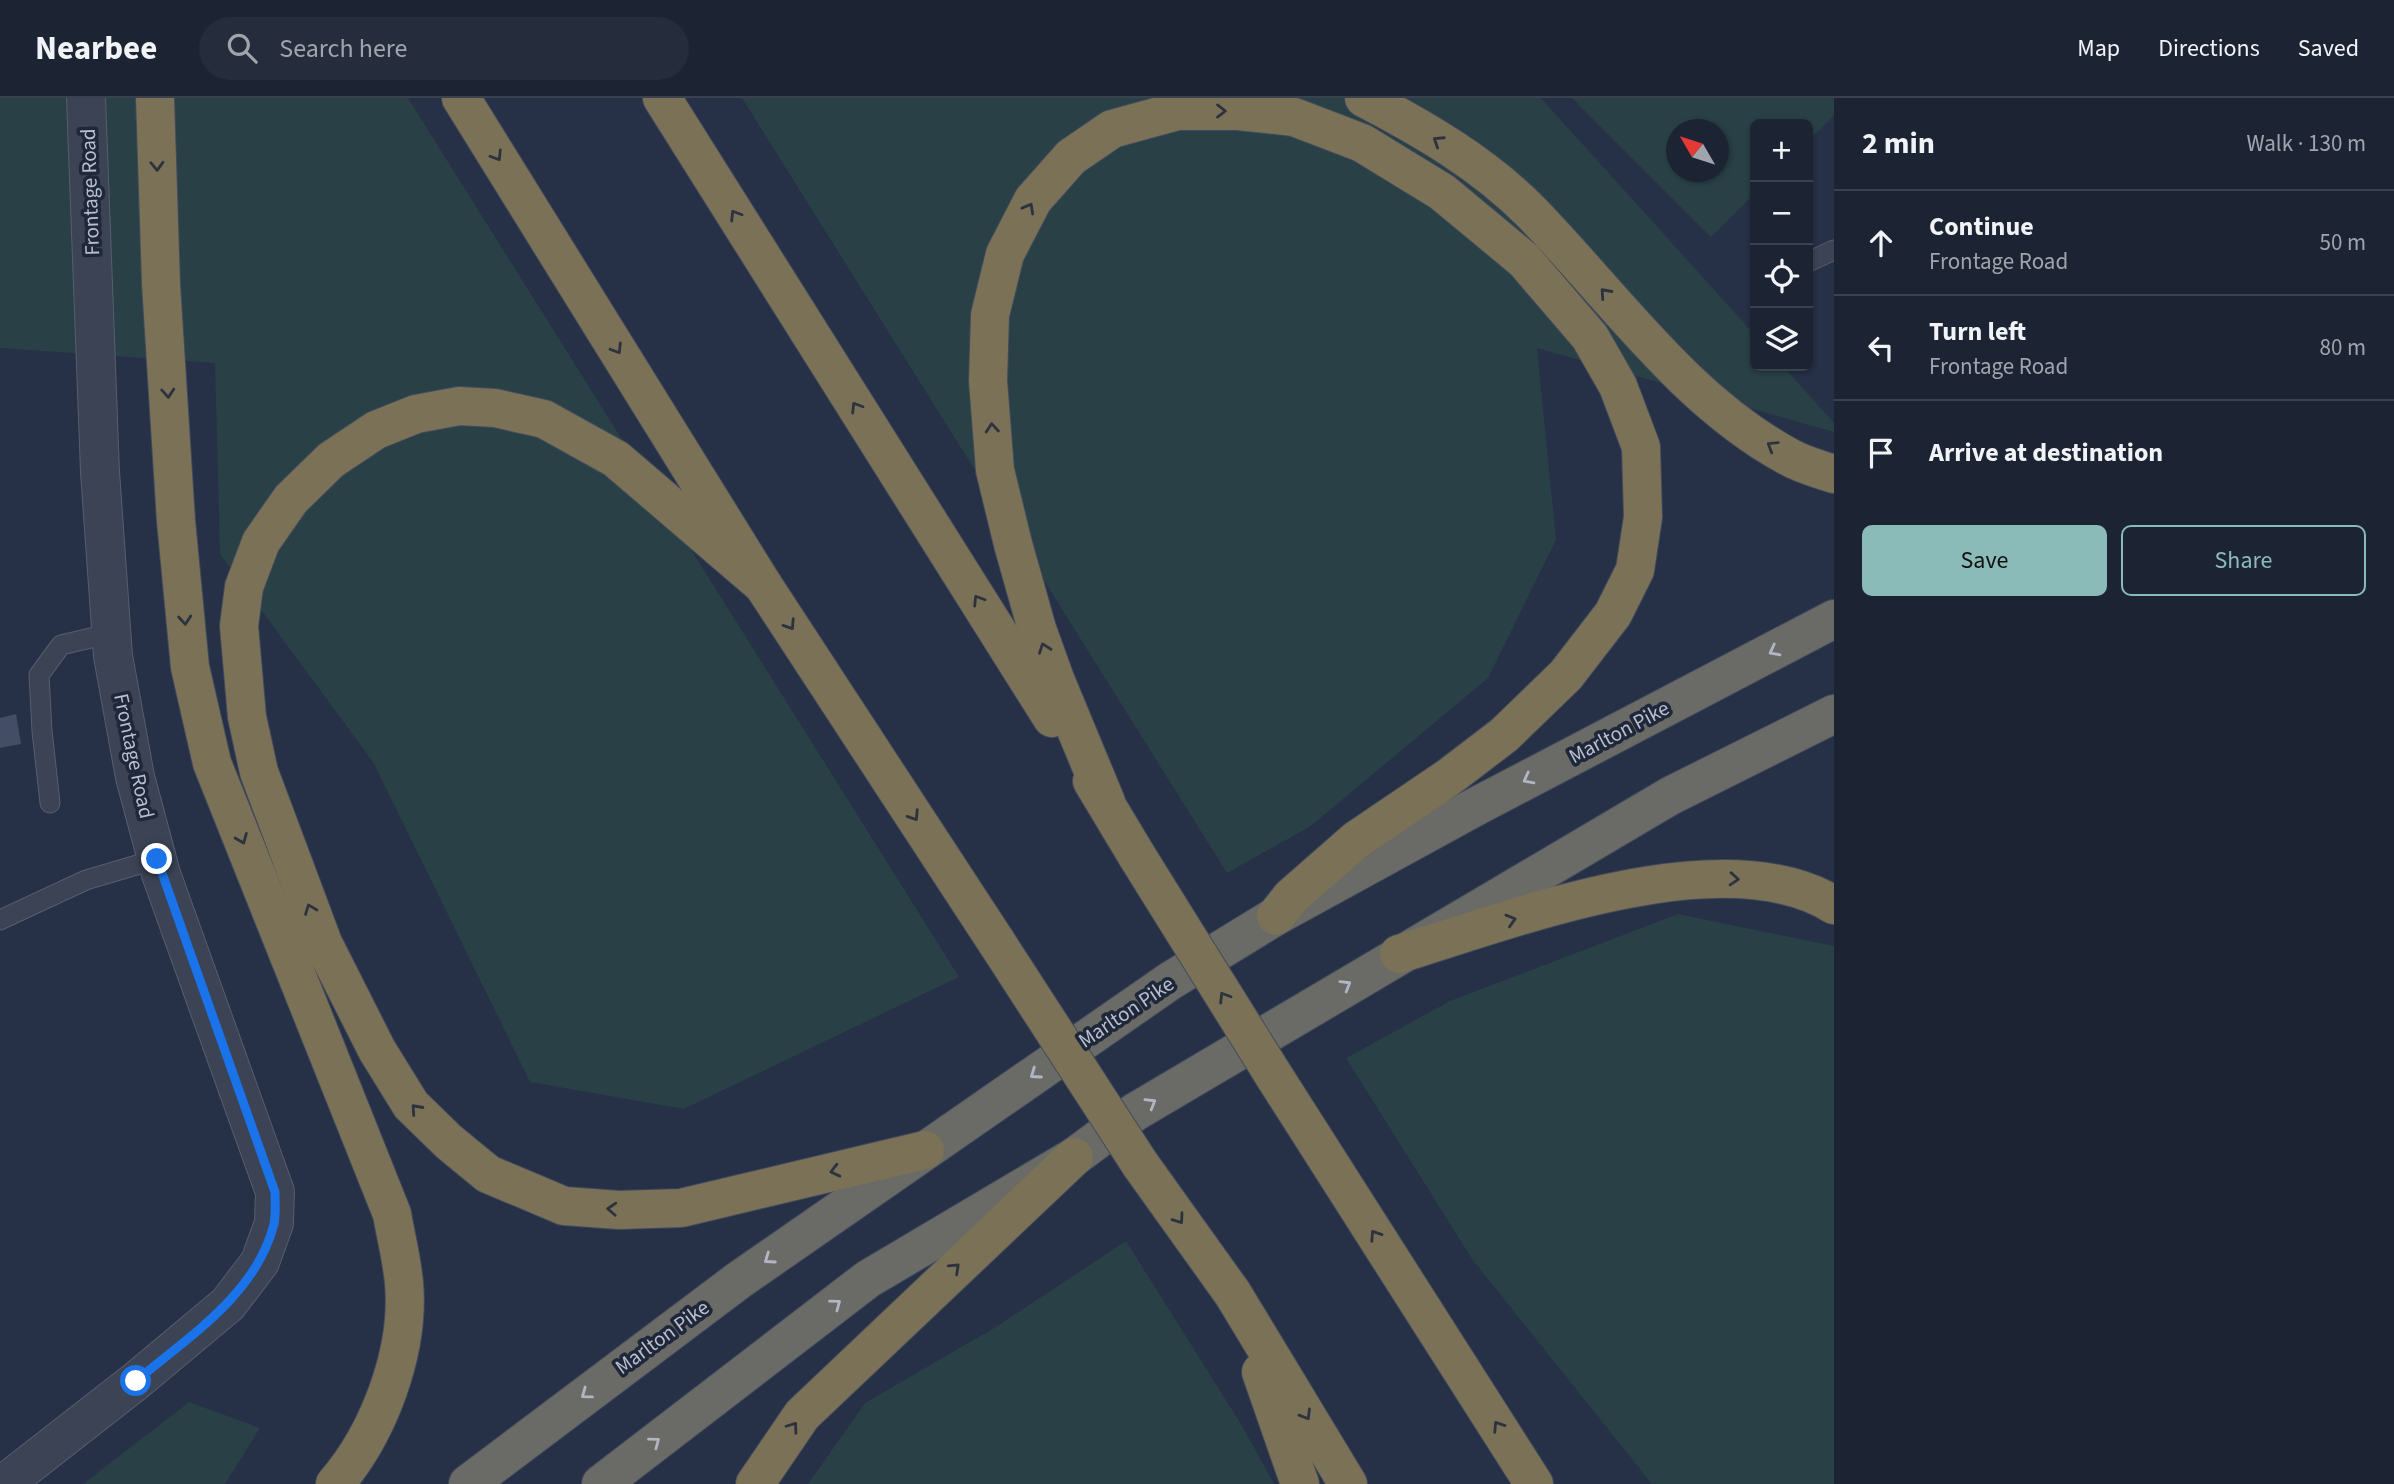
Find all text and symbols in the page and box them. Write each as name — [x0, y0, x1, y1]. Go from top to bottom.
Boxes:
search box — [199, 17, 689, 80]
text: Nearbee — [35, 25, 157, 72]
icon: search — [223, 29, 261, 67]
text: Search here — [279, 30, 407, 67]
text: Map — [2077, 31, 2120, 66]
text: Directions — [2158, 31, 2260, 66]
text: Saved — [2298, 31, 2359, 66]
one-way arrow — [1216, 103, 1227, 119]
north arrow — [1666, 119, 1729, 182]
map controls — [1750, 119, 1813, 371]
button: + — [1750, 119, 1813, 182]
text: 2 min — [1862, 122, 1935, 165]
text: Walk · 130 m — [2247, 127, 2366, 160]
street label: Frontage Road — [73, 128, 107, 256]
one-way arrow — [1432, 136, 1445, 149]
one-way arrow — [489, 148, 502, 161]
one-way arrow — [149, 161, 165, 172]
button: − — [1750, 182, 1813, 245]
one-way arrow — [1021, 203, 1034, 215]
text: Continue — [1929, 208, 2034, 245]
one-way arrow — [731, 209, 744, 222]
icon: ahead — [1862, 224, 1900, 262]
text: 50 m — [2319, 226, 2366, 259]
button: locate — [1750, 245, 1813, 308]
text: Frontage Road — [1929, 245, 2068, 278]
one-way arrow — [1601, 288, 1613, 301]
button: layers — [1750, 308, 1813, 371]
text: Turn left — [1929, 313, 2026, 350]
icon: left — [1862, 329, 1900, 367]
text: 80 m — [2319, 331, 2366, 364]
one-way arrow — [609, 342, 622, 355]
text: Frontage Road — [1929, 350, 2068, 383]
one-way arrow — [160, 388, 175, 399]
one-way arrow — [852, 402, 865, 415]
one-way arrow — [985, 422, 1000, 433]
icon: arrive — [1862, 434, 1900, 472]
text: Arrive at destination — [1929, 434, 2163, 471]
one-way arrow — [1767, 442, 1780, 455]
button: Save — [1862, 525, 2107, 596]
button: Share — [2121, 525, 2366, 596]
one-way arrow — [973, 595, 986, 608]
one-way arrow — [177, 615, 192, 626]
one-way arrow — [781, 618, 794, 631]
one-way arrow — [1038, 643, 1052, 655]
one-way arrow — [1768, 643, 1781, 656]
street label: Frontage Road — [106, 691, 162, 821]
street label: Marlton Pike — [1563, 693, 1675, 771]
one-way arrow — [1523, 771, 1536, 784]
one-way arrow — [906, 808, 919, 821]
one-way arrow — [234, 832, 248, 844]
route end — [141, 843, 172, 874]
one-way arrow — [1728, 872, 1739, 887]
one-way arrow — [304, 903, 318, 915]
one-way arrow — [1505, 914, 1517, 929]
street label: Marlton Pike — [1072, 969, 1180, 1055]
one-way arrow — [1338, 981, 1351, 994]
one-way arrow — [1220, 992, 1233, 1005]
one-way arrow — [1030, 1066, 1043, 1078]
one-way arrow — [1143, 1098, 1156, 1111]
one-way arrow — [412, 1104, 425, 1117]
one-way arrow — [829, 1163, 841, 1177]
one-way arrow — [606, 1202, 617, 1217]
one-way arrow — [1171, 1211, 1184, 1224]
one-way arrow — [1371, 1229, 1384, 1242]
one-way arrow — [764, 1251, 777, 1263]
one-way arrow — [947, 1264, 960, 1277]
street label: Marlton Pike — [609, 1293, 715, 1381]
one-way arrow — [828, 1300, 840, 1313]
route start — [120, 1365, 151, 1396]
one-way arrow — [581, 1385, 594, 1398]
one-way arrow — [1298, 1408, 1311, 1421]
one-way arrow — [1493, 1421, 1506, 1434]
one-way arrow — [785, 1423, 797, 1435]
one-way arrow — [647, 1438, 660, 1451]

